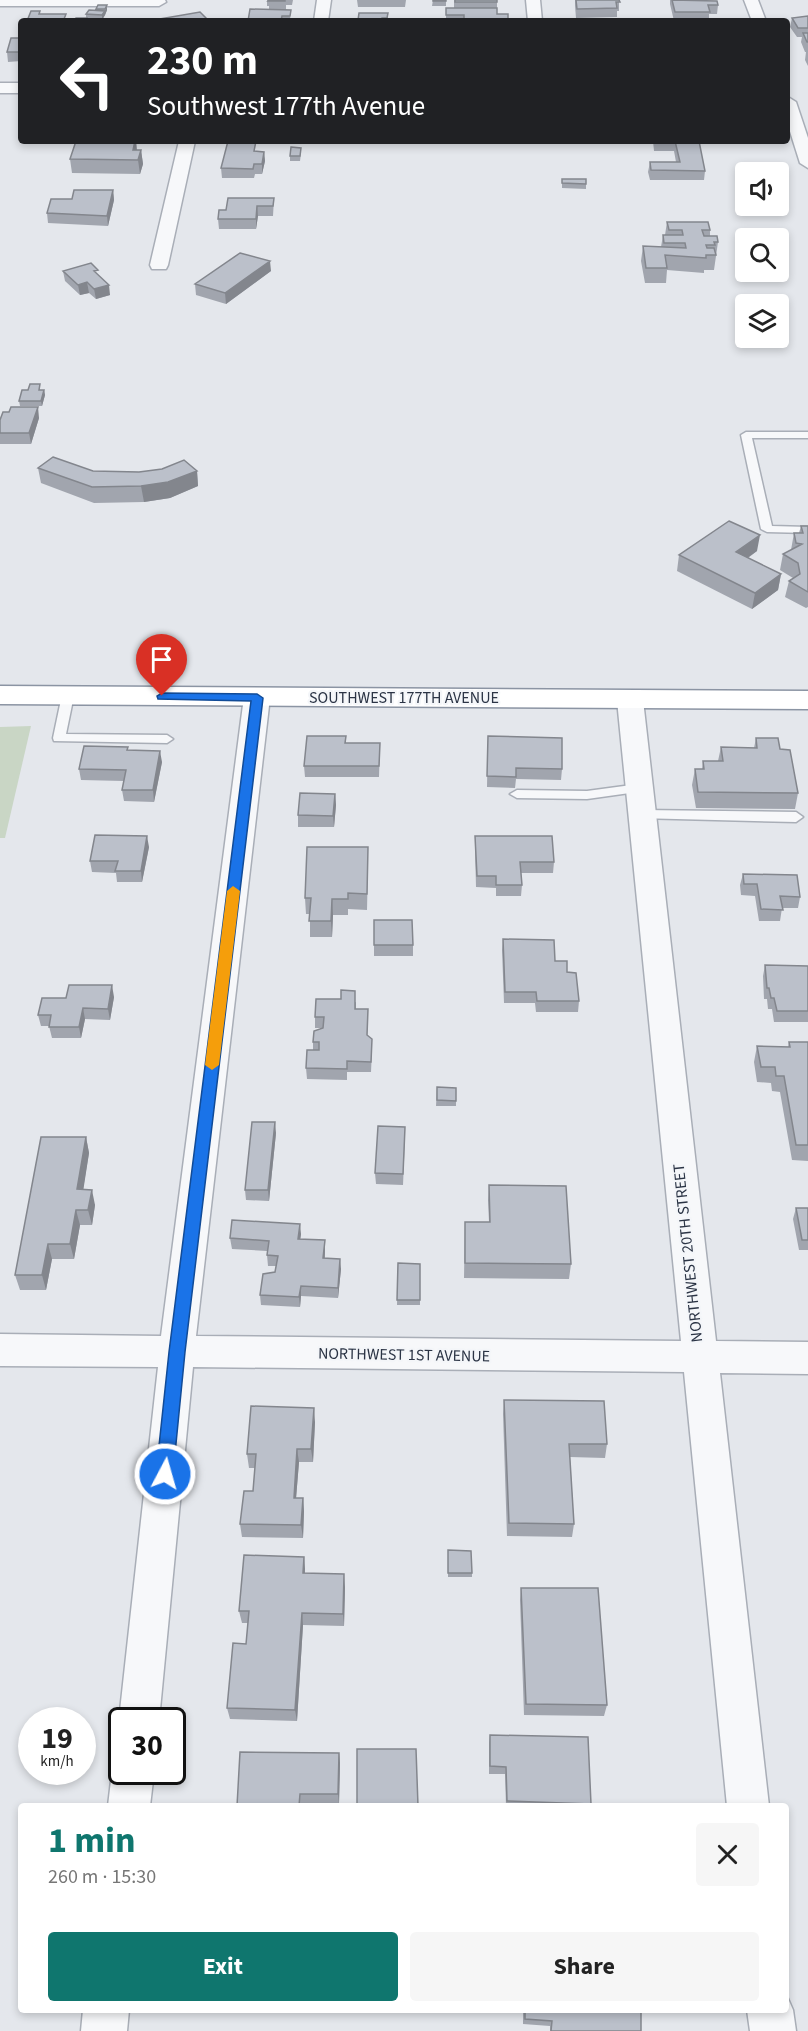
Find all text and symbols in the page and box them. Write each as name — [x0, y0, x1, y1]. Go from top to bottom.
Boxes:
text: 230 m — [147, 31, 258, 91]
icon: left — [48, 42, 126, 120]
text: Southwest 177th Avenue — [147, 87, 425, 126]
map controls — [735, 162, 789, 348]
button: sound — [735, 162, 789, 216]
button: search — [735, 228, 789, 282]
button: layers — [735, 294, 789, 348]
pin — [136, 634, 187, 696]
icon: arrive — [145, 643, 178, 676]
street label: SOUTHWEST 177TH AVENUE — [309, 687, 499, 709]
street label: NORTHWEST 20TH STREET — [668, 1162, 708, 1343]
street label: NORTHWEST 1ST AVENUE — [318, 1343, 490, 1367]
position arrow — [133, 1442, 197, 1506]
speed limit sign: 30 — [108, 1707, 186, 1785]
text: 19 — [41, 1717, 73, 1760]
text: km/h — [40, 1751, 74, 1772]
text: 1 min — [48, 1815, 136, 1866]
button: close — [696, 1823, 759, 1886]
text: 260 m · 15:30 — [48, 1863, 156, 1891]
button: Exit — [48, 1932, 398, 2001]
button: Share — [410, 1932, 759, 2001]

